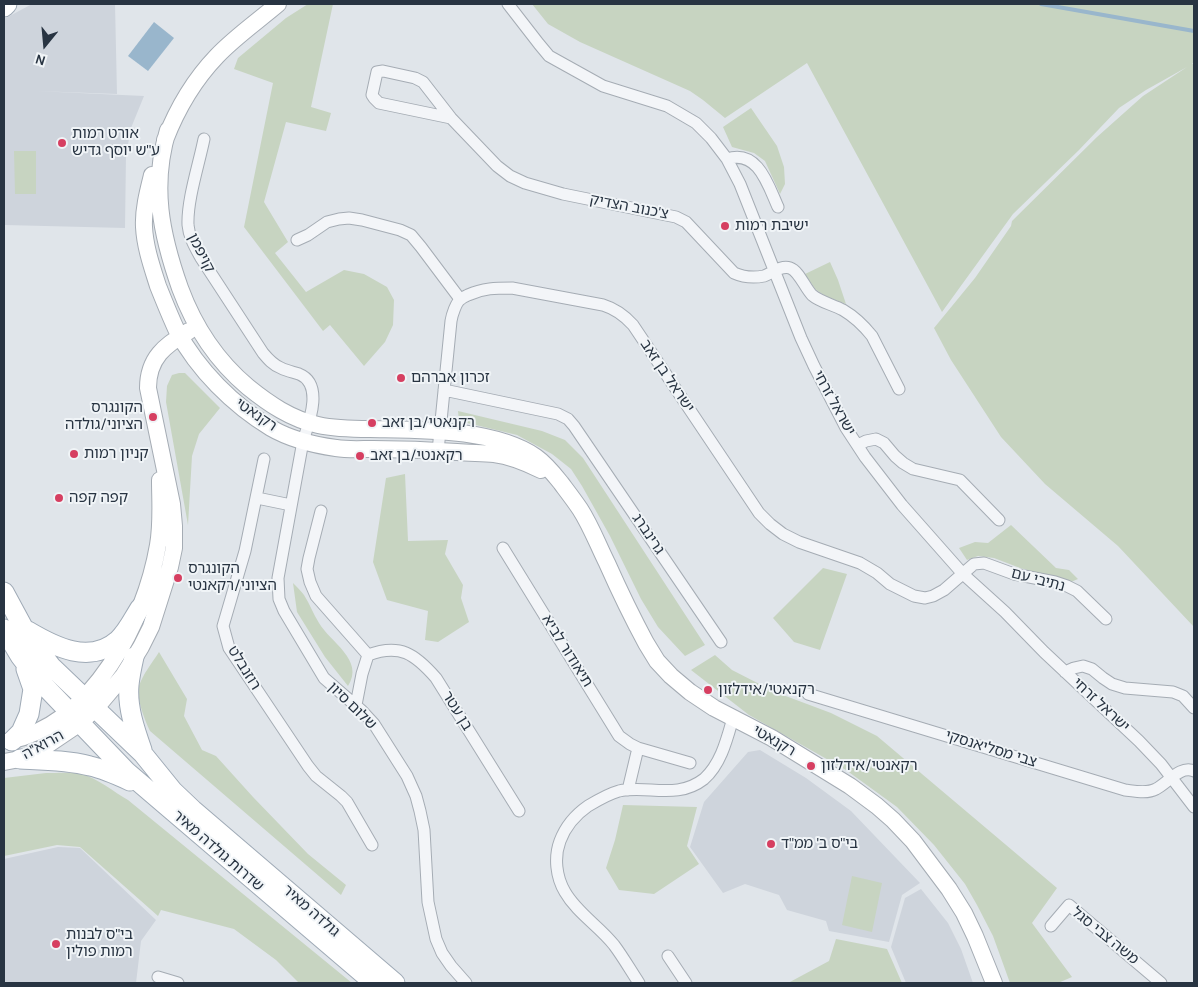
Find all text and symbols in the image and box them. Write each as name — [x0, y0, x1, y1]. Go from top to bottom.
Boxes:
north arrow — [20, 20, 70, 70]
text: N — [33, 50, 48, 69]
place label: אורט רמות ע"ש יוסף גדיש — [72, 125, 160, 160]
marker: אורט רמות ע"ש יוסף גדיש — [56, 137, 68, 149]
street label: צ'כנוב הצדיק — [588, 191, 670, 223]
place label: ישיבת רמות — [735, 217, 809, 235]
marker: ישיבת רמות — [719, 220, 731, 232]
street label: קויפמן — [183, 230, 219, 276]
street label: ישראל בן זאב — [636, 336, 698, 416]
street label: ישראל זרחי — [809, 368, 859, 438]
place label: זכרון אברהם — [411, 369, 490, 387]
marker: זכרון אברהם — [395, 372, 407, 384]
street label: רקנאטי — [232, 395, 280, 435]
place label: הקונגרס הציוני/גולדה — [65, 399, 143, 434]
marker: הקונגרס הציוני/גולדה — [147, 411, 159, 423]
place label: רקנאטי/בן זאב — [382, 414, 475, 432]
marker: רקנאטי/בן זאב — [366, 417, 378, 429]
place label: קניון רמות — [84, 445, 149, 463]
place label: רקאנטי/בן זאב — [370, 447, 463, 465]
marker: קניון רמות — [68, 448, 80, 460]
marker: רקאנטי/בן זאב — [354, 450, 366, 462]
place label: קפה קפה — [69, 489, 128, 507]
marker: קפה קפה — [53, 492, 65, 504]
street label: גרינברג — [628, 510, 668, 558]
place label: הקונגרס הציוני/רקאנטי — [188, 560, 277, 595]
street label: נתיבי עם — [1009, 564, 1067, 596]
marker: הקונגרס הציוני/רקאנטי — [172, 572, 184, 584]
street label: תיאודור לביא — [538, 611, 596, 691]
street label: רוזנבלט — [223, 643, 265, 693]
street label: ישראל זרחי — [1069, 674, 1133, 736]
street label: שלום סיון — [324, 679, 380, 733]
place label: רקנאטי/אידלזון — [718, 681, 815, 699]
marker: רקנאטי/אידלזון — [702, 684, 714, 696]
street label: בן עטר — [438, 688, 476, 734]
street label: רקנאטי — [749, 722, 799, 760]
street label: הרוא''ה — [19, 726, 67, 764]
street label: צבי מסליאנסקי — [943, 727, 1039, 771]
place label: רקאנטי/אידלזון — [821, 757, 918, 775]
marker: רקאנטי/אידלזון — [805, 760, 817, 772]
street label: שדרות גולדה מאיר — [169, 807, 267, 895]
place label: בי"ס ב' ממ"ד — [781, 835, 858, 853]
marker: בי"ס ב' ממ"ד — [765, 838, 777, 850]
street label: גולדה מאיר — [279, 881, 343, 941]
street label: משה צבי סגל — [1068, 903, 1142, 969]
place label: בי"ס לבנות רמות פולין — [66, 926, 133, 961]
marker: בי"ס לבנות רמות פולין — [50, 938, 62, 950]

